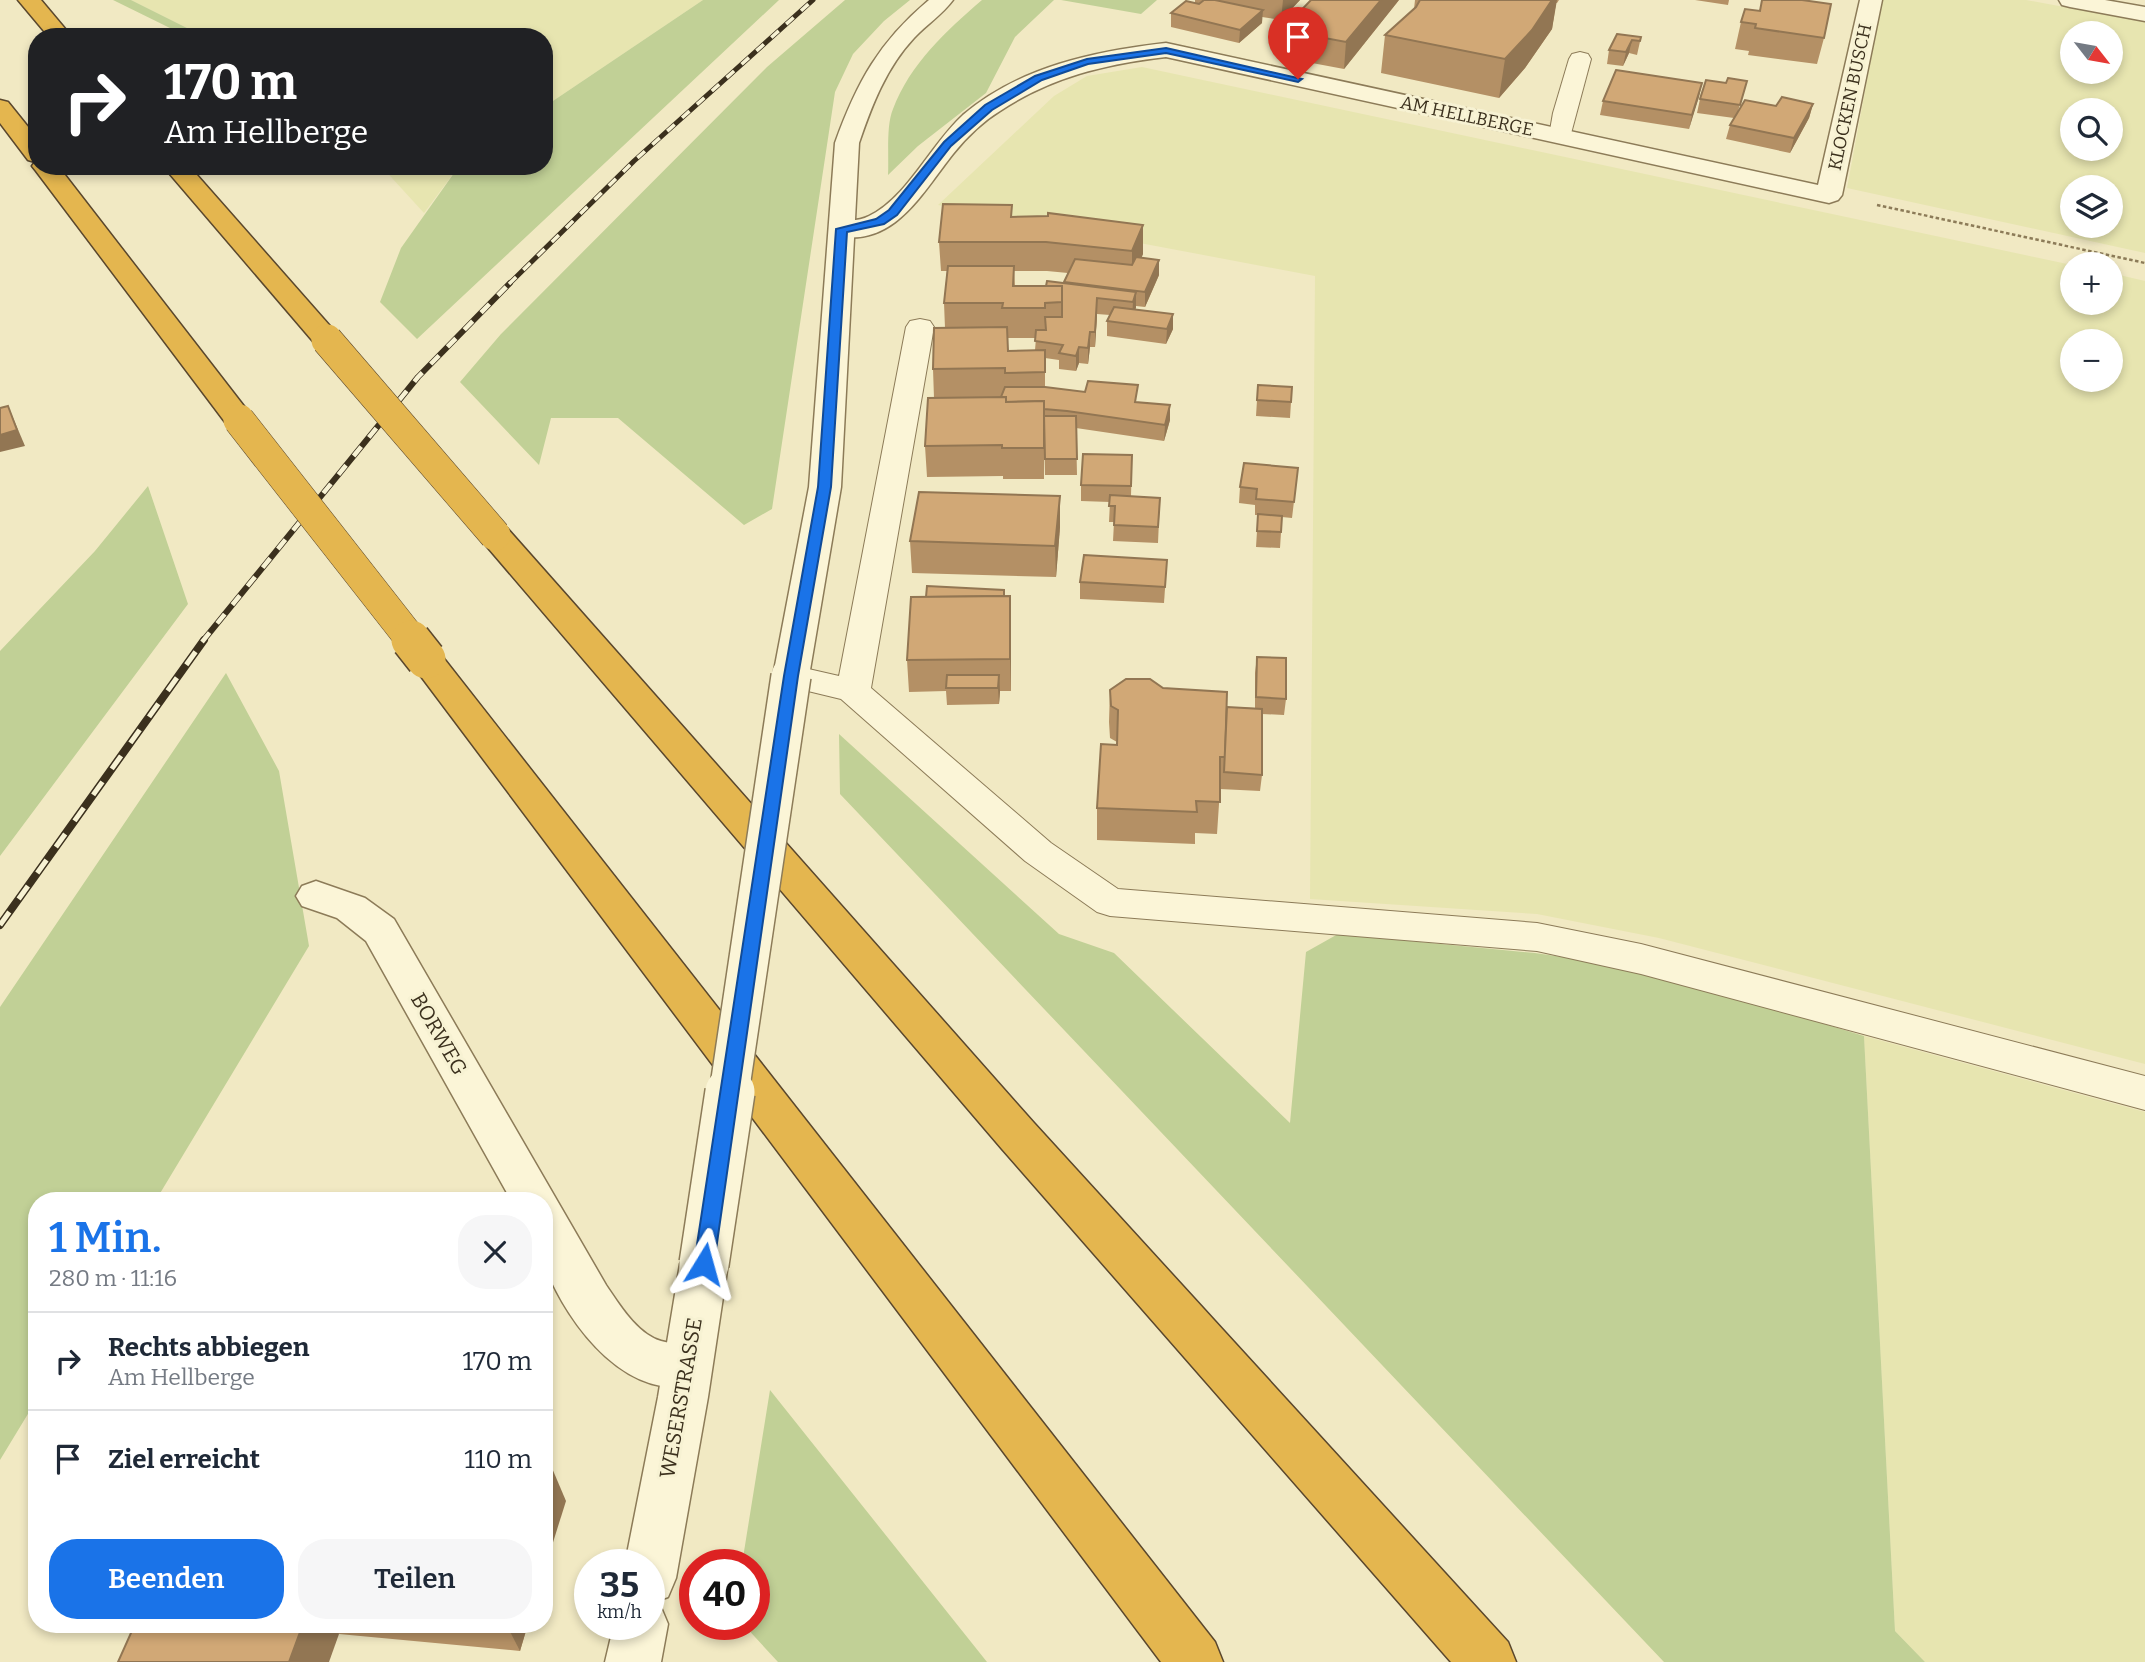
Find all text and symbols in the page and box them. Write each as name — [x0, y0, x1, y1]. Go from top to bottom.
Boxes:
pin — [1268, 7, 1328, 79]
icon: arrive — [1279, 18, 1317, 56]
north arrow — [2060, 21, 2123, 84]
map controls — [2060, 21, 2123, 392]
street label: KLOCKEN BUSCH — [1824, 22, 1876, 172]
text: 170 m — [164, 53, 297, 112]
icon: right — [49, 56, 140, 147]
street label: AM HELLBERGE — [1398, 91, 1536, 141]
button: search — [2060, 98, 2123, 161]
text: Am Hellberge — [164, 113, 368, 151]
button: layers — [2060, 175, 2123, 238]
button: + — [2060, 252, 2123, 315]
button: − — [2060, 329, 2123, 392]
street label: BORWEG — [405, 988, 473, 1080]
text: 1 Min. — [49, 1213, 161, 1263]
button: close — [458, 1215, 532, 1289]
position arrow — [667, 1227, 741, 1301]
text: 280 m · 11:16 — [49, 1264, 177, 1292]
street label: WESERSTRASSE — [654, 1316, 708, 1480]
text: Rechts abbiegen — [108, 1332, 310, 1363]
icon: right — [49, 1342, 87, 1380]
text: 170 m — [462, 1346, 532, 1377]
text: Am Hellberge — [108, 1363, 255, 1391]
icon: arrive — [49, 1440, 87, 1478]
text: Ziel erreicht — [108, 1444, 260, 1475]
text: 110 m — [464, 1444, 532, 1475]
button: Beenden — [49, 1539, 284, 1619]
button: Teilen — [298, 1539, 532, 1619]
speed limit sign: 40 — [679, 1549, 770, 1640]
text: 35 — [600, 1564, 639, 1606]
text: km/h — [597, 1601, 642, 1623]

